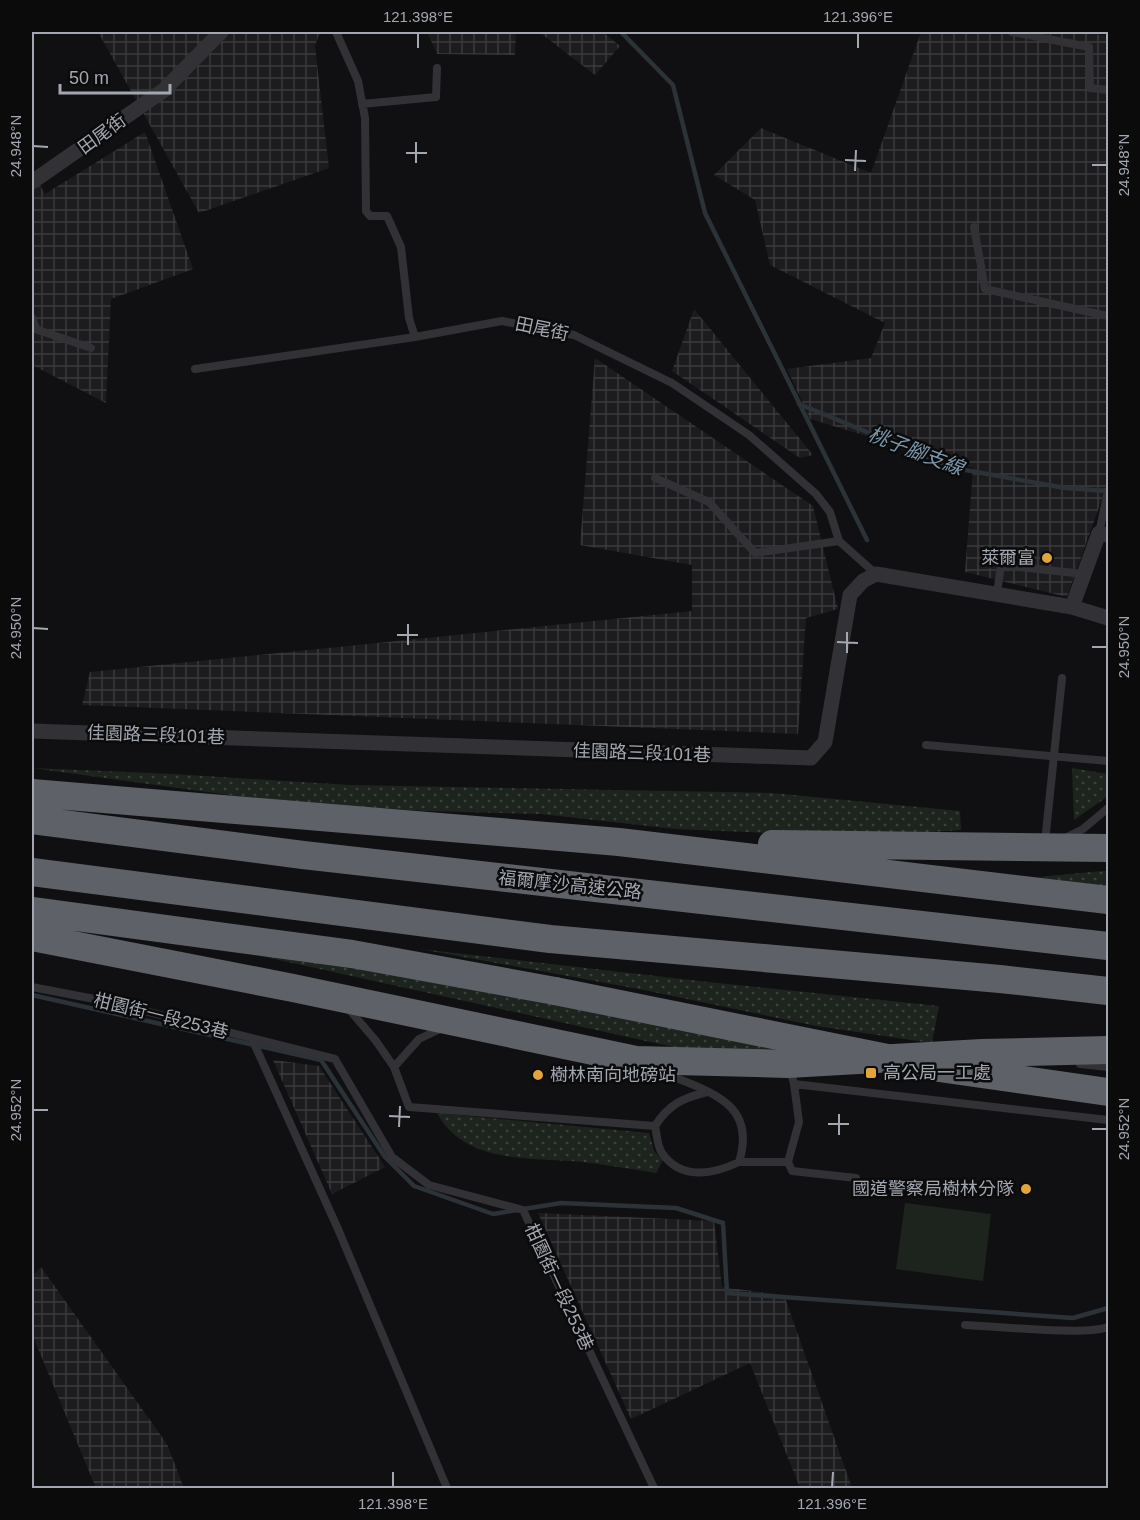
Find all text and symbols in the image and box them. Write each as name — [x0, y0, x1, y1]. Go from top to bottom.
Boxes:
text: 121.398°E — [383, 8, 453, 25]
text: 121.396°E — [823, 8, 893, 25]
scale bar — [60, 57, 170, 95]
text: 50 m — [69, 68, 109, 88]
street label: 田尾街 — [74, 110, 130, 158]
text: 24.948°N — [7, 115, 24, 177]
text: 24.948°N — [1115, 134, 1132, 196]
street label: 田尾街 — [514, 314, 570, 344]
water label: 桃子腳支線 — [865, 423, 968, 480]
place label: 萊爾富 — [981, 548, 1035, 568]
marker: 萊爾富 — [1040, 551, 1054, 565]
text: 24.950°N — [7, 597, 24, 659]
text: 24.950°N — [1115, 616, 1132, 678]
street label: 佳園路三段101巷 — [87, 723, 225, 747]
street label: 佳園路三段101巷 — [573, 741, 711, 765]
street label: 福爾摩沙高速公路 — [497, 868, 643, 902]
street label: 柑園街一段253巷 — [92, 990, 230, 1042]
place label: 高公局一工處 — [883, 1063, 991, 1083]
place label: 樹林南向地磅站 — [550, 1065, 676, 1085]
marker: 高公局一工處 — [864, 1066, 878, 1080]
marker: 樹林南向地磅站 — [531, 1068, 545, 1082]
text: 24.952°N — [7, 1079, 24, 1141]
text: 24.952°N — [1115, 1098, 1132, 1160]
place label: 國道警察局樹林分隊 — [852, 1179, 1014, 1199]
marker: 國道警察局樹林分隊 — [1019, 1182, 1033, 1196]
street label: 柑園街一段253巷 — [521, 1220, 597, 1354]
text: 121.398°E — [358, 1495, 428, 1512]
text: 121.396°E — [797, 1495, 867, 1512]

